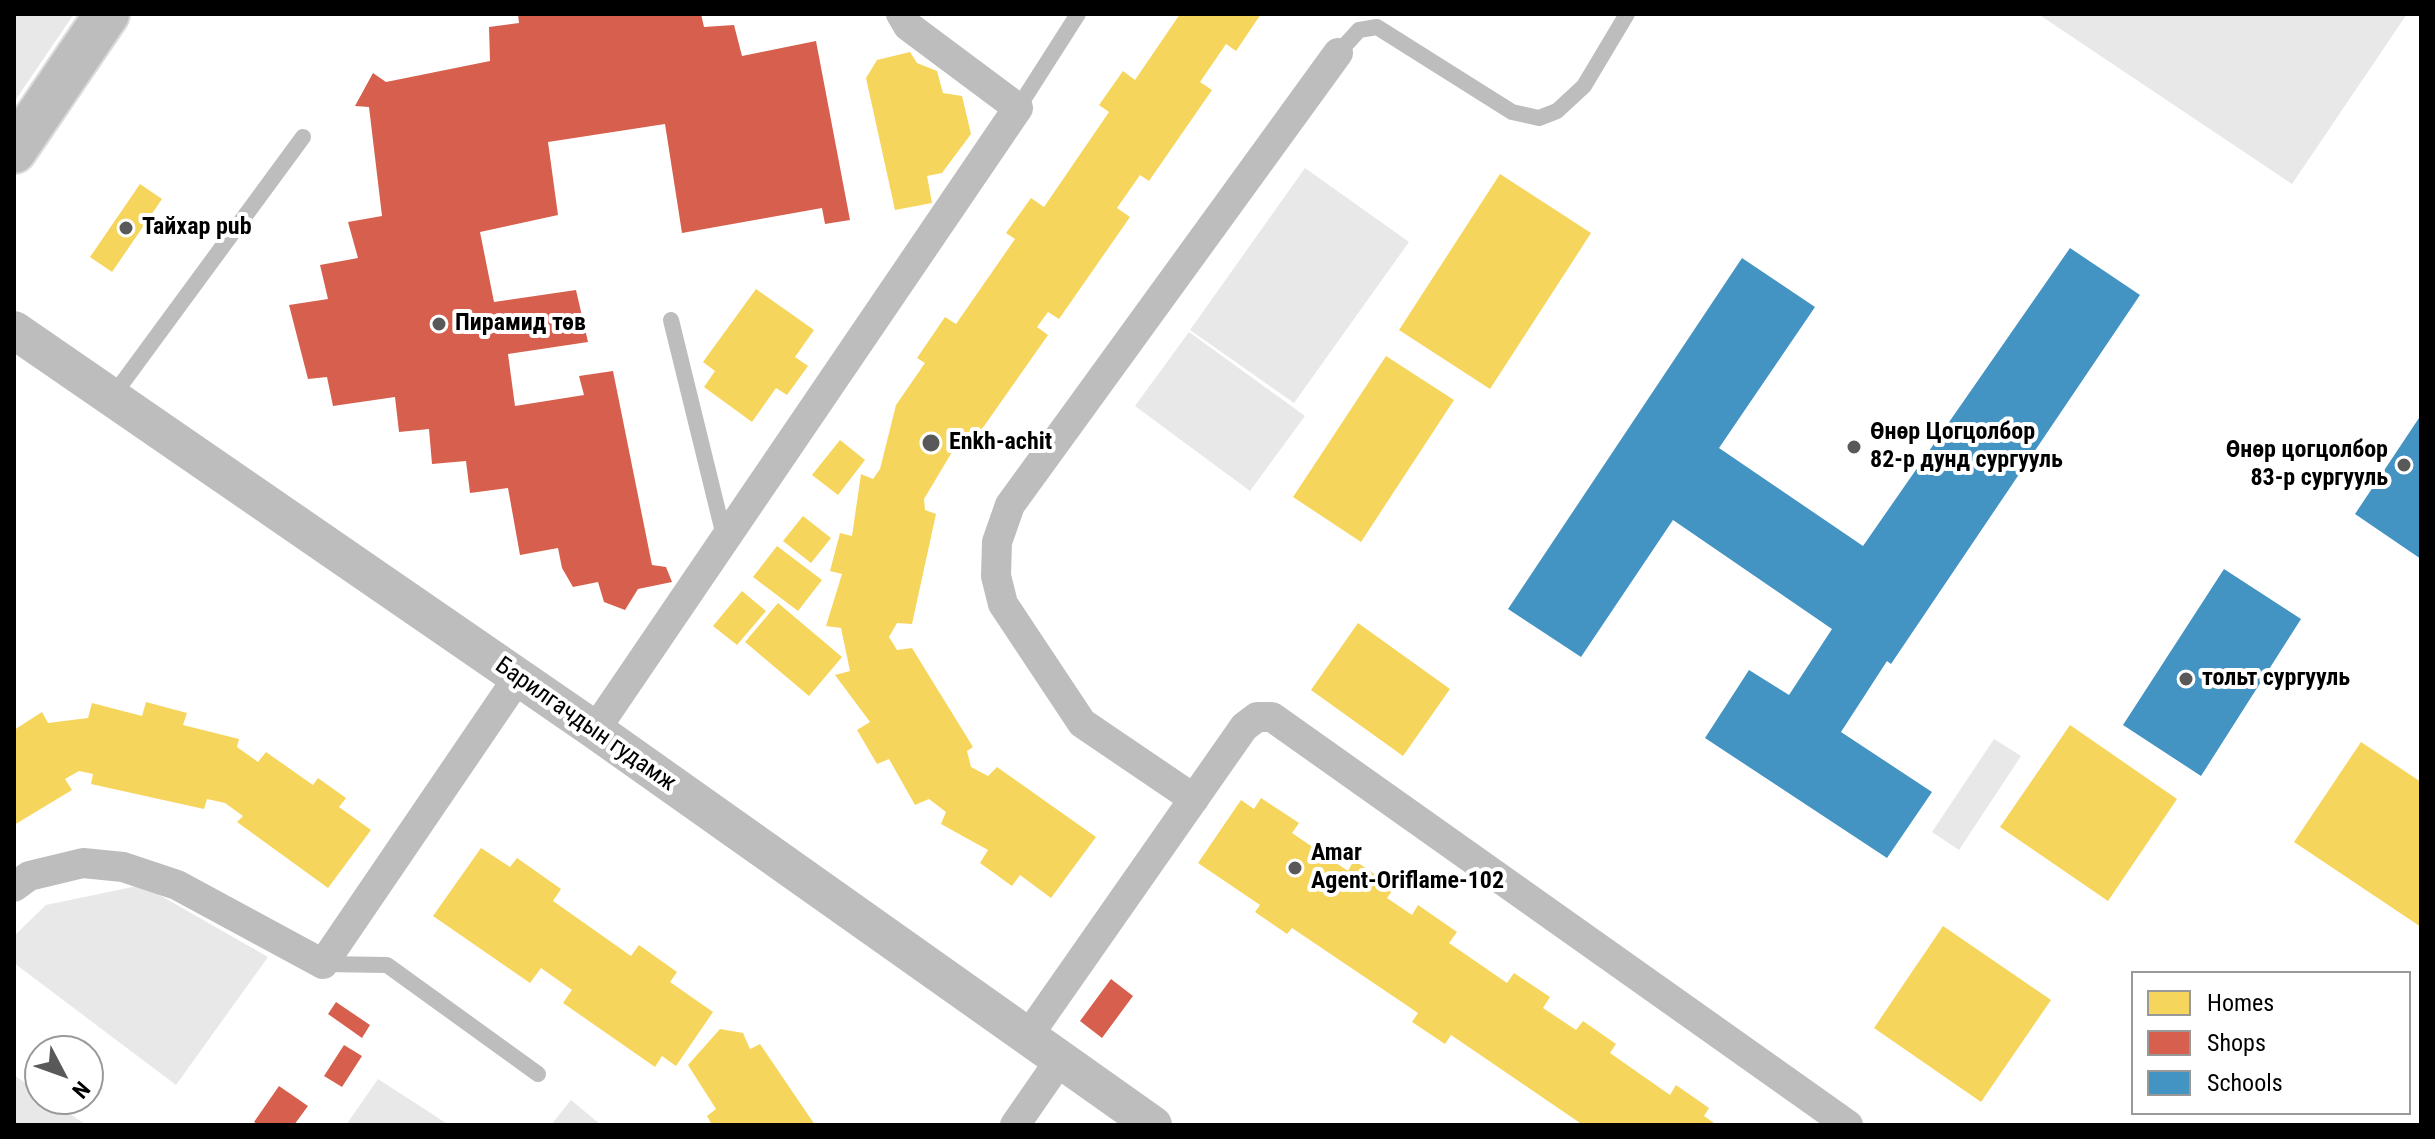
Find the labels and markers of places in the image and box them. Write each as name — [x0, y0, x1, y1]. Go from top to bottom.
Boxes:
place label: Тайхар pub — [142, 214, 252, 242]
marker: Тайхар pub — [117, 219, 135, 237]
place label: Пирамид төв — [455, 310, 586, 338]
marker: Пирамид төв — [430, 315, 448, 333]
place label: Өнөр Цогцолбор 82-р дунд сургууль — [1870, 419, 2063, 475]
place label: Enkh-achit — [949, 429, 1052, 457]
marker: Enkh-achit — [920, 432, 942, 454]
place label: Өнөр цогцолбор 83-р сургууль — [2226, 437, 2388, 493]
marker: Өнөр Цогцолбор 82-р дунд сургууль — [1845, 438, 1863, 456]
marker: Өнөр цогцолбор 83-р сургууль — [2395, 456, 2413, 474]
place label: тольт сургууль — [2202, 665, 2350, 693]
marker: тольт сургууль — [2177, 670, 2195, 688]
place label: Amar Agent-Oriflame-102 — [1311, 840, 1504, 896]
marker: Amar Agent-Oriflame-102 — [1286, 859, 1304, 877]

